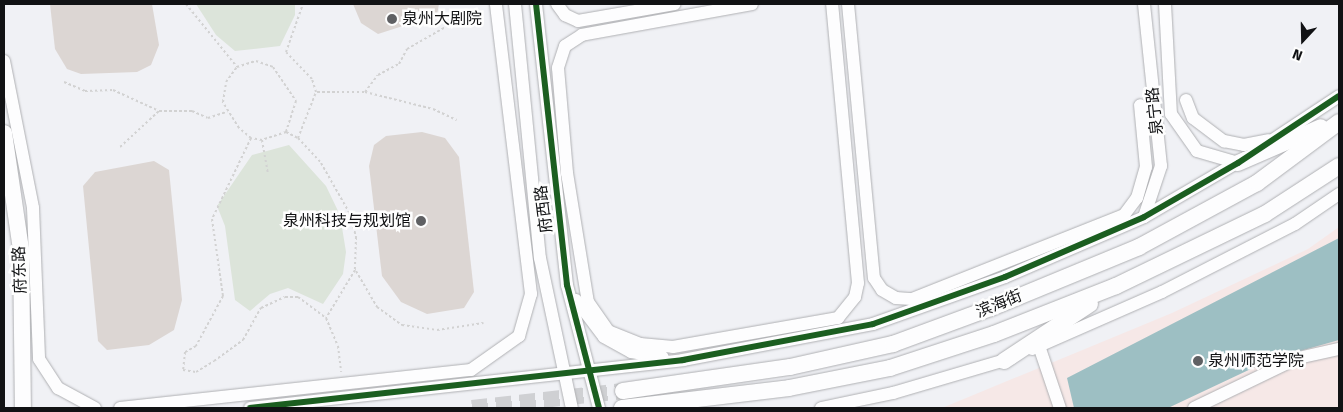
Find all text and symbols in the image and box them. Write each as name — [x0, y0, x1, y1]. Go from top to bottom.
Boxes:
place label: 泉州大剧院 — [402, 9, 482, 29]
marker: 泉州大剧院 — [386, 13, 398, 25]
north arrow — [1278, 15, 1328, 65]
text: N — [1290, 45, 1305, 64]
street label: 泉宁路 — [1143, 86, 1167, 136]
street label: 府西路 — [532, 184, 556, 234]
place label: 泉州科技与规划馆 — [283, 211, 411, 231]
marker: 泉州科技与规划馆 — [415, 215, 427, 227]
street label: 府东路 — [10, 246, 30, 294]
street label: 滨海街 — [973, 286, 1025, 322]
place label: 泉州师范学院 — [1208, 351, 1304, 371]
marker: 泉州师范学院 — [1192, 355, 1204, 367]

